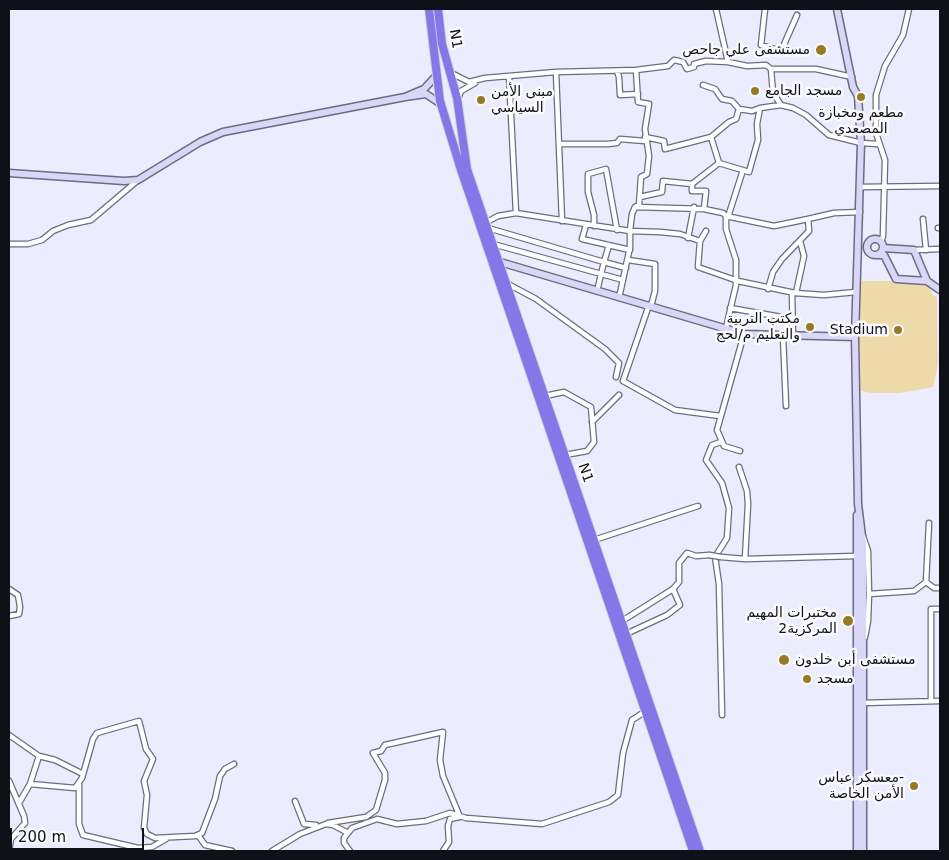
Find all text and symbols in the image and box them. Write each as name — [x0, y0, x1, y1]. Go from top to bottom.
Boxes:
street label: N1 — [445, 28, 465, 50]
place label: مستشفى علي جاحص — [682, 42, 810, 58]
marker: مستشفى علي جاحص — [814, 43, 828, 57]
place label: مسجد الجامع — [765, 83, 842, 99]
place label: مبنى الأمن السياسي — [491, 84, 553, 116]
marker: مسجد الجامع — [749, 85, 761, 97]
marker: مطعم ومخبازة المصعدي — [855, 91, 867, 103]
marker: مبنى الأمن السياسي — [475, 94, 487, 106]
place label: مطعم ومخبازة المصعدي — [818, 105, 904, 138]
place label: مكتب التربية والتعليم م/لحج — [716, 311, 800, 344]
marker: مكتب التربية والتعليم م/لحج — [804, 321, 816, 333]
place label: Stadium — [830, 322, 888, 338]
marker: Stadium — [892, 324, 904, 336]
street label: N1 — [574, 461, 596, 485]
place label: مختبرات المهيم المركزية2 — [747, 605, 837, 638]
marker: مختبرات المهيم المركزية2 — [841, 614, 855, 628]
place label: مستشفى أبن خلدون — [795, 652, 915, 668]
marker: مستشفى أبن خلدون — [777, 653, 791, 667]
place label: مسجد — [817, 671, 853, 687]
marker: مسجد — [801, 673, 813, 685]
place label: معسكر عباس- الأمن الخاصة — [818, 770, 904, 802]
marker: معسكر عباس- الأمن الخاصة — [908, 780, 920, 792]
scale bar — [12, 818, 146, 850]
text: 200 m — [18, 828, 66, 846]

